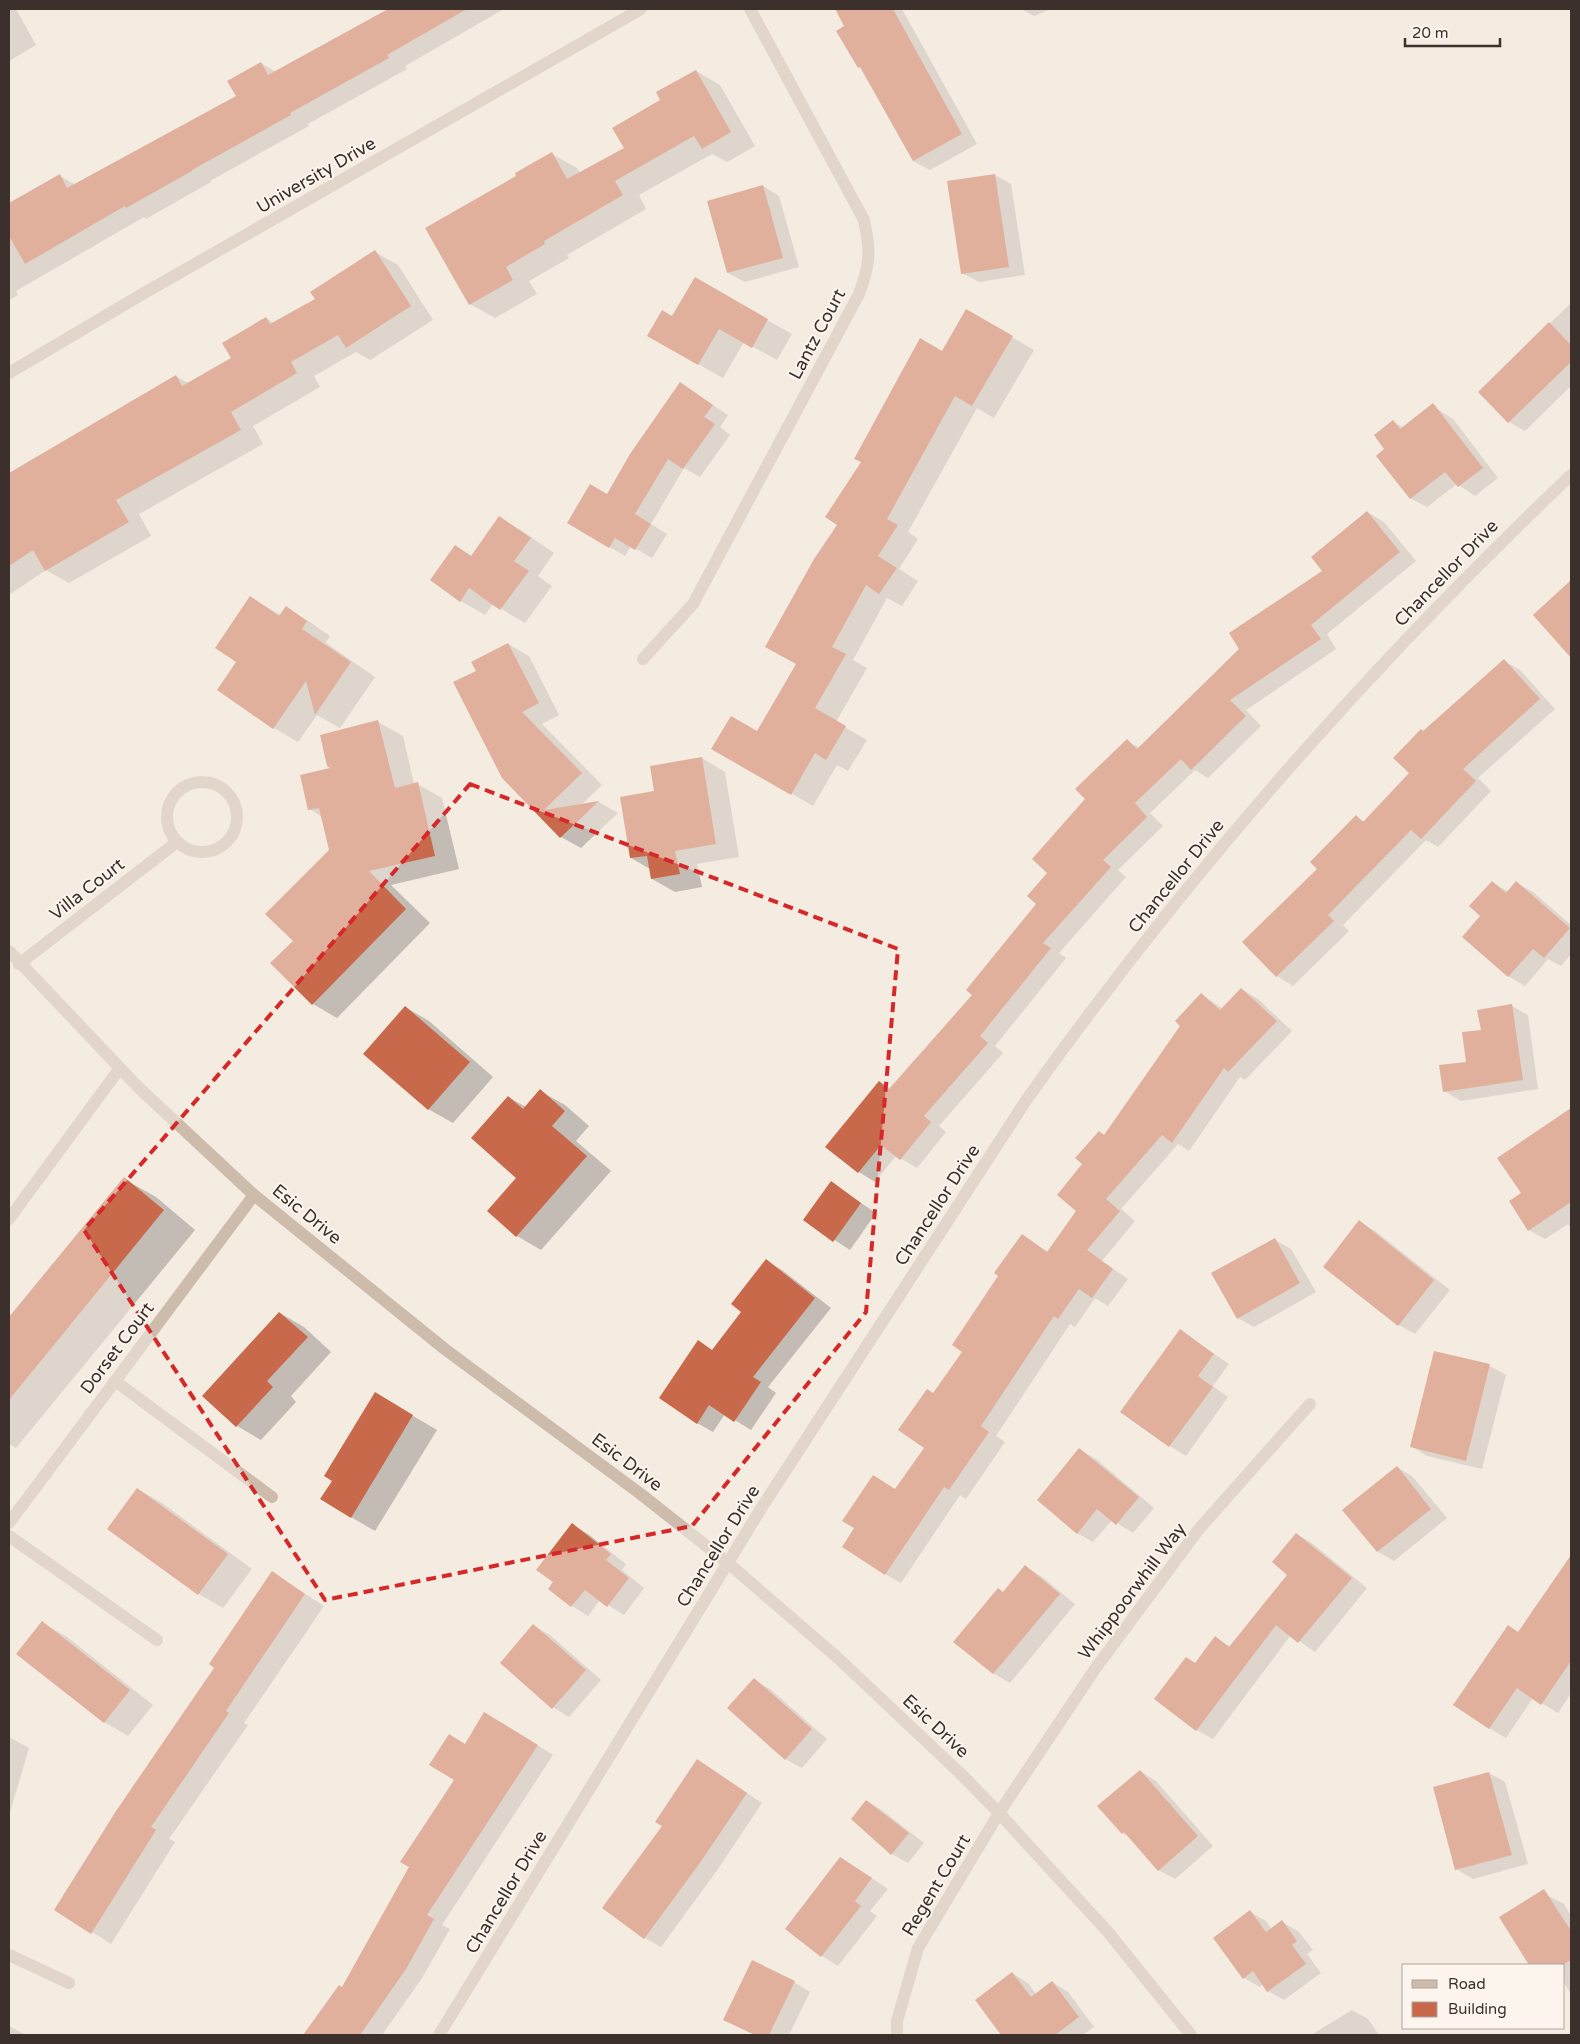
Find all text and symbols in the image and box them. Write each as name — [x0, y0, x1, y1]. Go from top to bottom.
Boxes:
scale bar — [1405, 15, 1500, 47]
text: 20 m — [1412, 24, 1449, 42]
street label: University Drive — [253, 132, 379, 218]
street label: Lantz Court — [784, 285, 850, 383]
street label: Chancellor Drive — [1389, 515, 1503, 631]
street label: Chancellor Drive — [1123, 815, 1229, 937]
street label: Villa Court — [45, 853, 129, 925]
street label: Chancellor Drive — [890, 1140, 984, 1270]
street label: Esic Drive — [268, 1179, 346, 1249]
street label: Dorset Court — [75, 1298, 159, 1398]
street label: Esic Drive — [587, 1428, 667, 1496]
street label: Chancellor Drive — [672, 1481, 764, 1611]
street label: Whippoorwhill Way — [1073, 1518, 1191, 1664]
street label: Esic Drive — [898, 1690, 974, 1762]
street label: Chancellor Drive — [460, 1826, 552, 1958]
street label: Regent Court — [897, 1830, 975, 1940]
legend — [1402, 1964, 1565, 2029]
text: Road — [1448, 1975, 1486, 1993]
text: Building — [1448, 2000, 1507, 2018]

